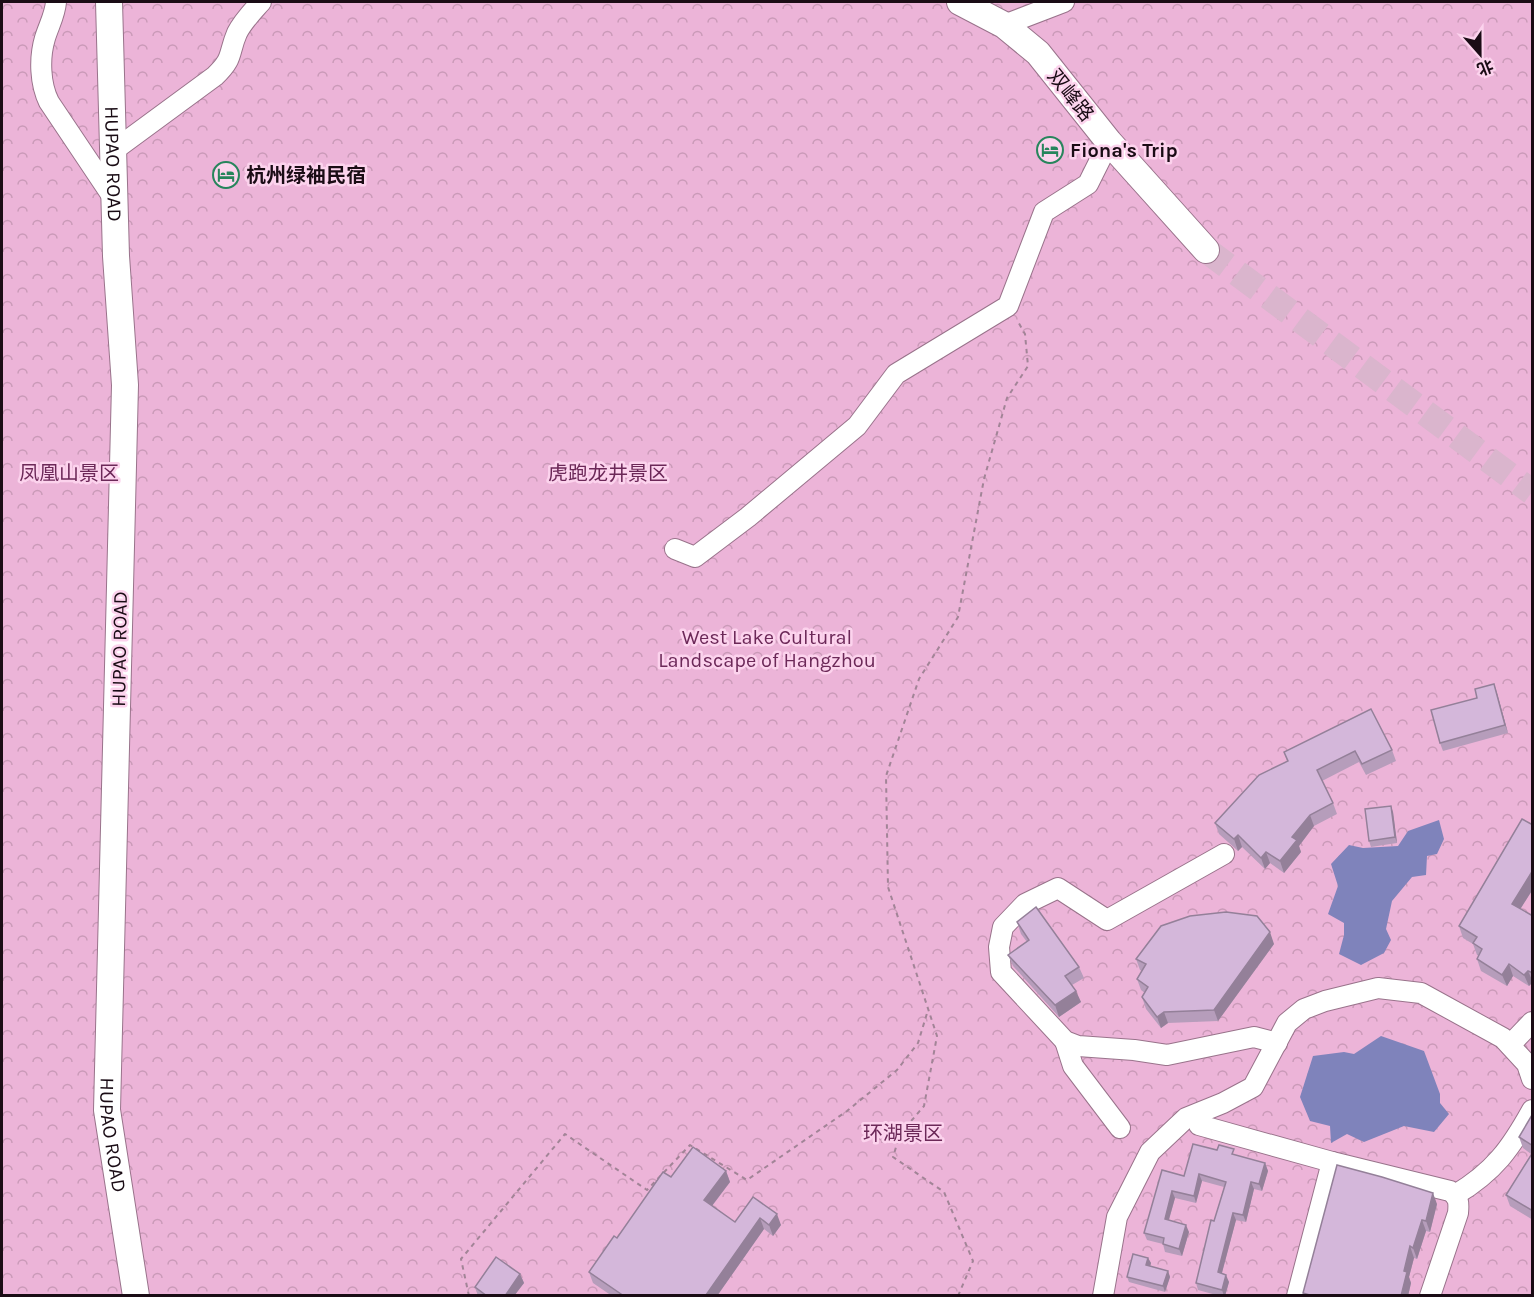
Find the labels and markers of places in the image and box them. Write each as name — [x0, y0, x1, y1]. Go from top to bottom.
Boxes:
hotel icon: Fiona's Trip — [1035, 135, 1065, 165]
place label: Fiona's Trip — [1070, 139, 1178, 162]
hotel icon: 杭州绿袖民宿 — [211, 160, 241, 190]
place label: 杭州绿袖民宿 — [246, 164, 366, 187]

